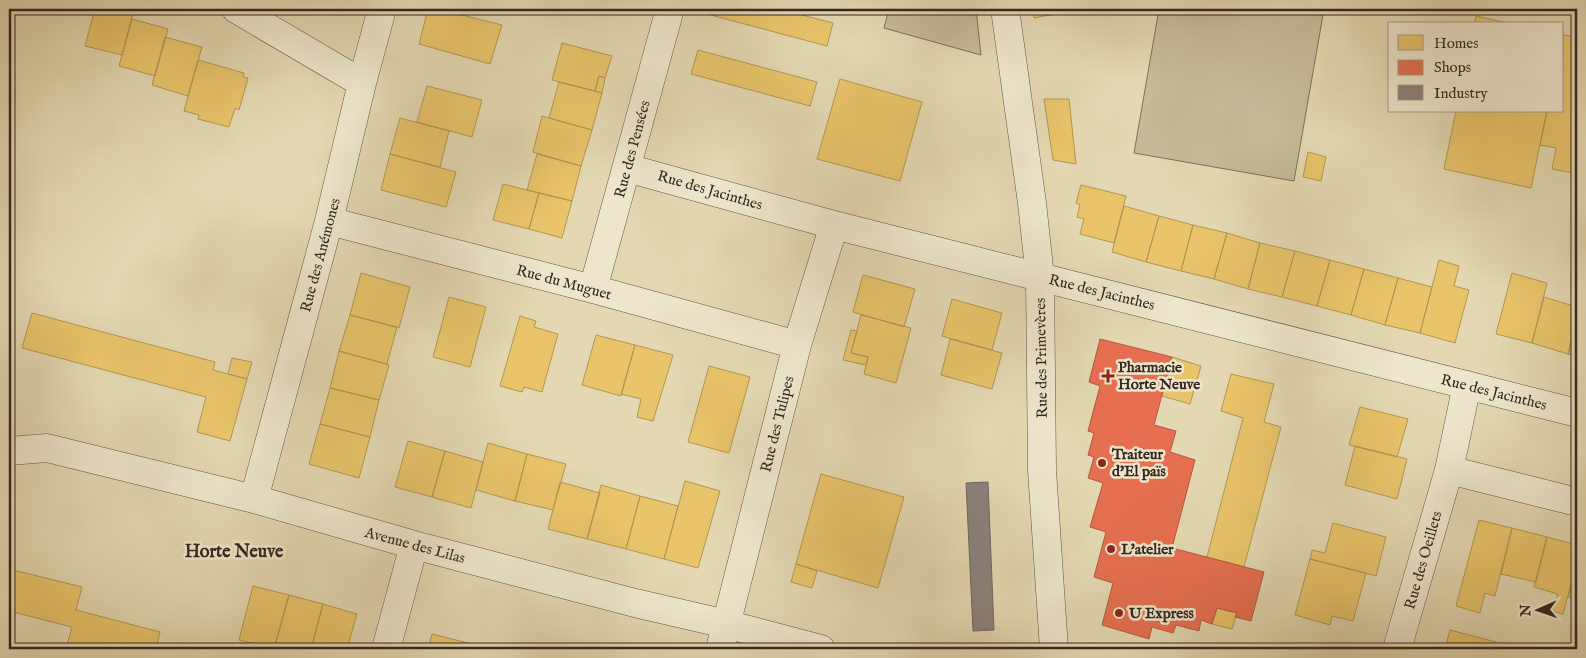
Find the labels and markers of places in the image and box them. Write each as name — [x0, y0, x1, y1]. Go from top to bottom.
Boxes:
place label: Pharmacie Horte Neuve — [1118, 358, 1200, 394]
marker: Pharmacie Horte Neuve — [1102, 370, 1114, 382]
place label: Traiteur d'El païs — [1111, 445, 1167, 481]
marker: Traiteur d'El païs — [1096, 457, 1108, 469]
place label: L'atelier — [1121, 540, 1174, 559]
marker: L'atelier — [1105, 543, 1117, 555]
place label: U Express — [1128, 604, 1194, 623]
marker: U Express — [1113, 607, 1125, 619]

